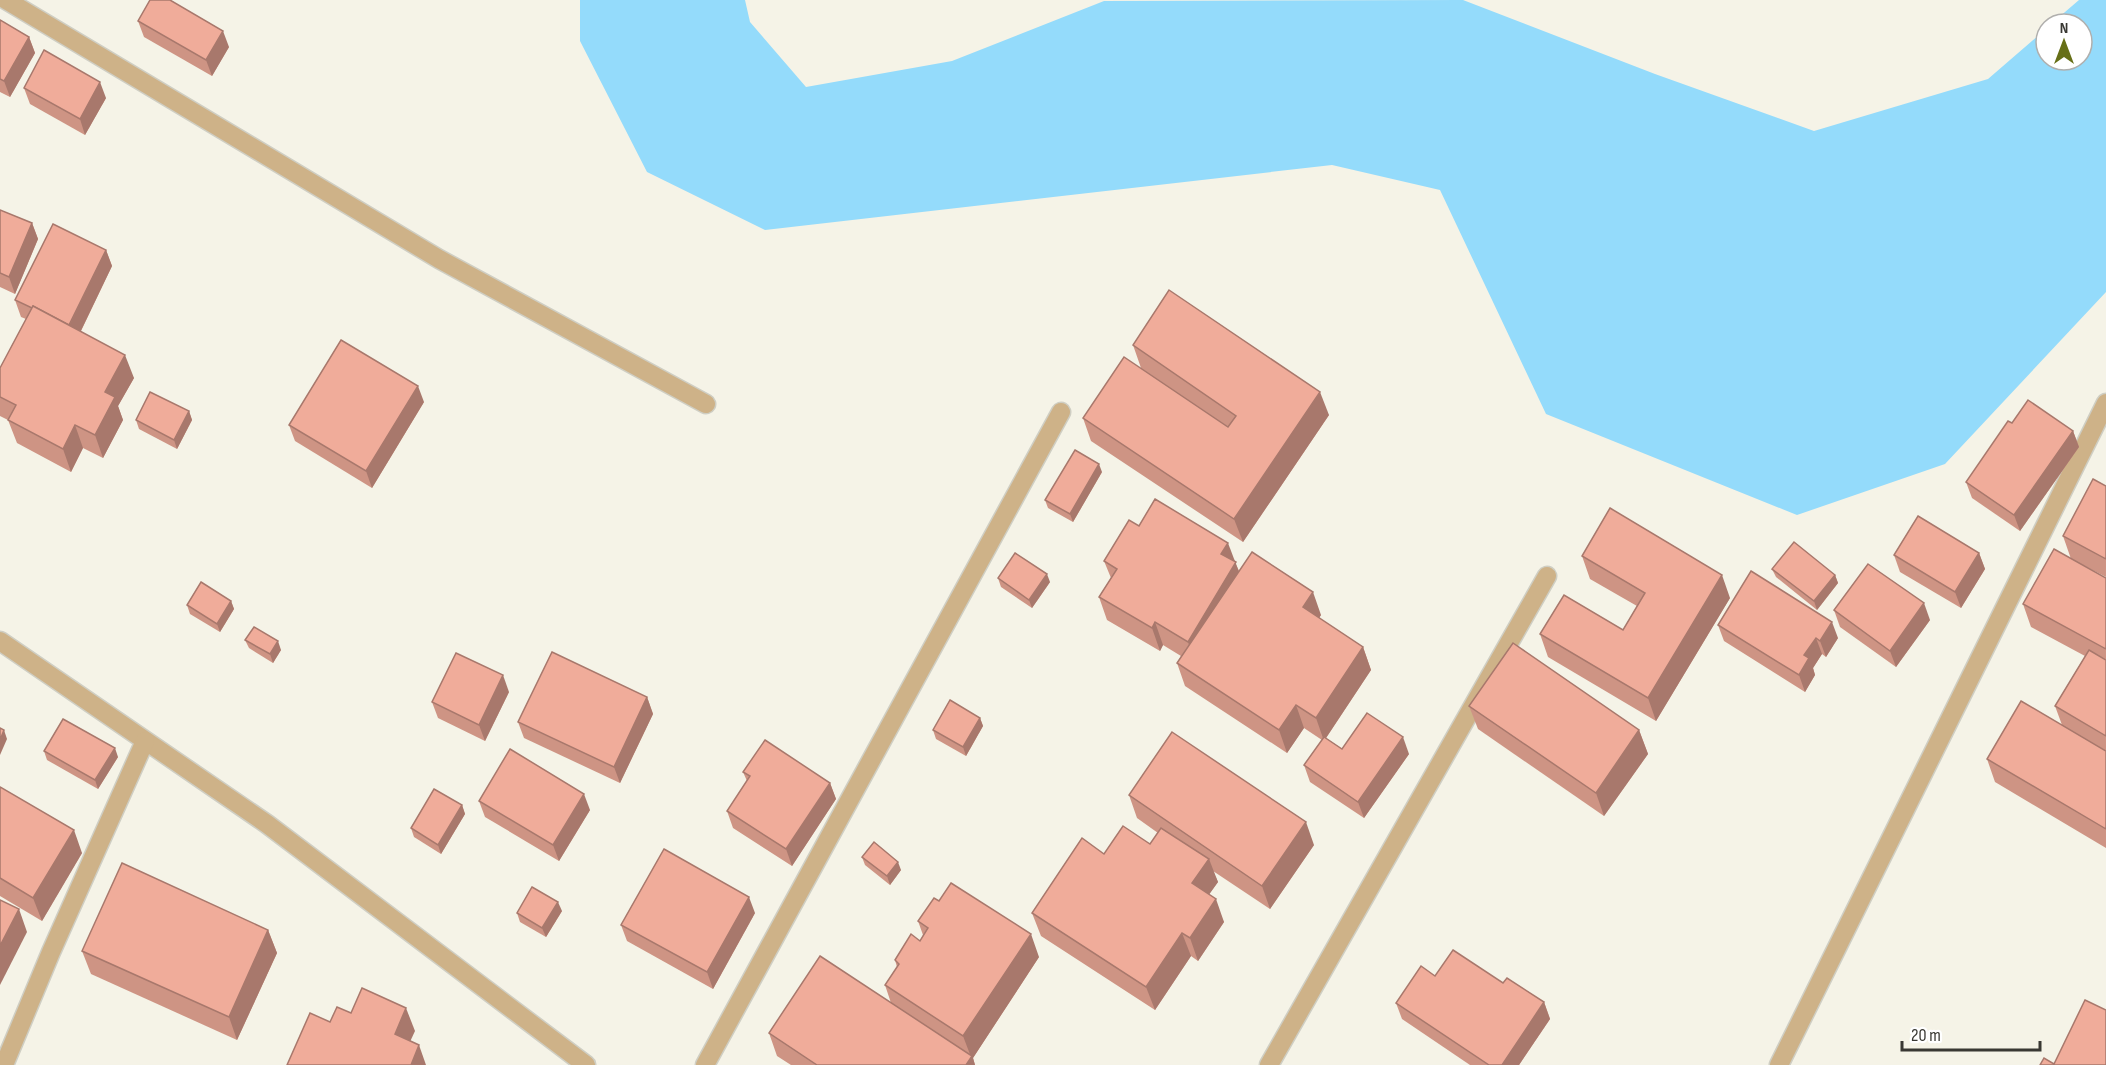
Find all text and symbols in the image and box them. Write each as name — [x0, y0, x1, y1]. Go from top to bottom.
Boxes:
north arrow — [2034, 12, 2094, 72]
text: N — [2060, 19, 2068, 38]
scale bar — [1902, 1014, 2040, 1052]
text: 20 m — [1911, 1025, 1941, 1046]

